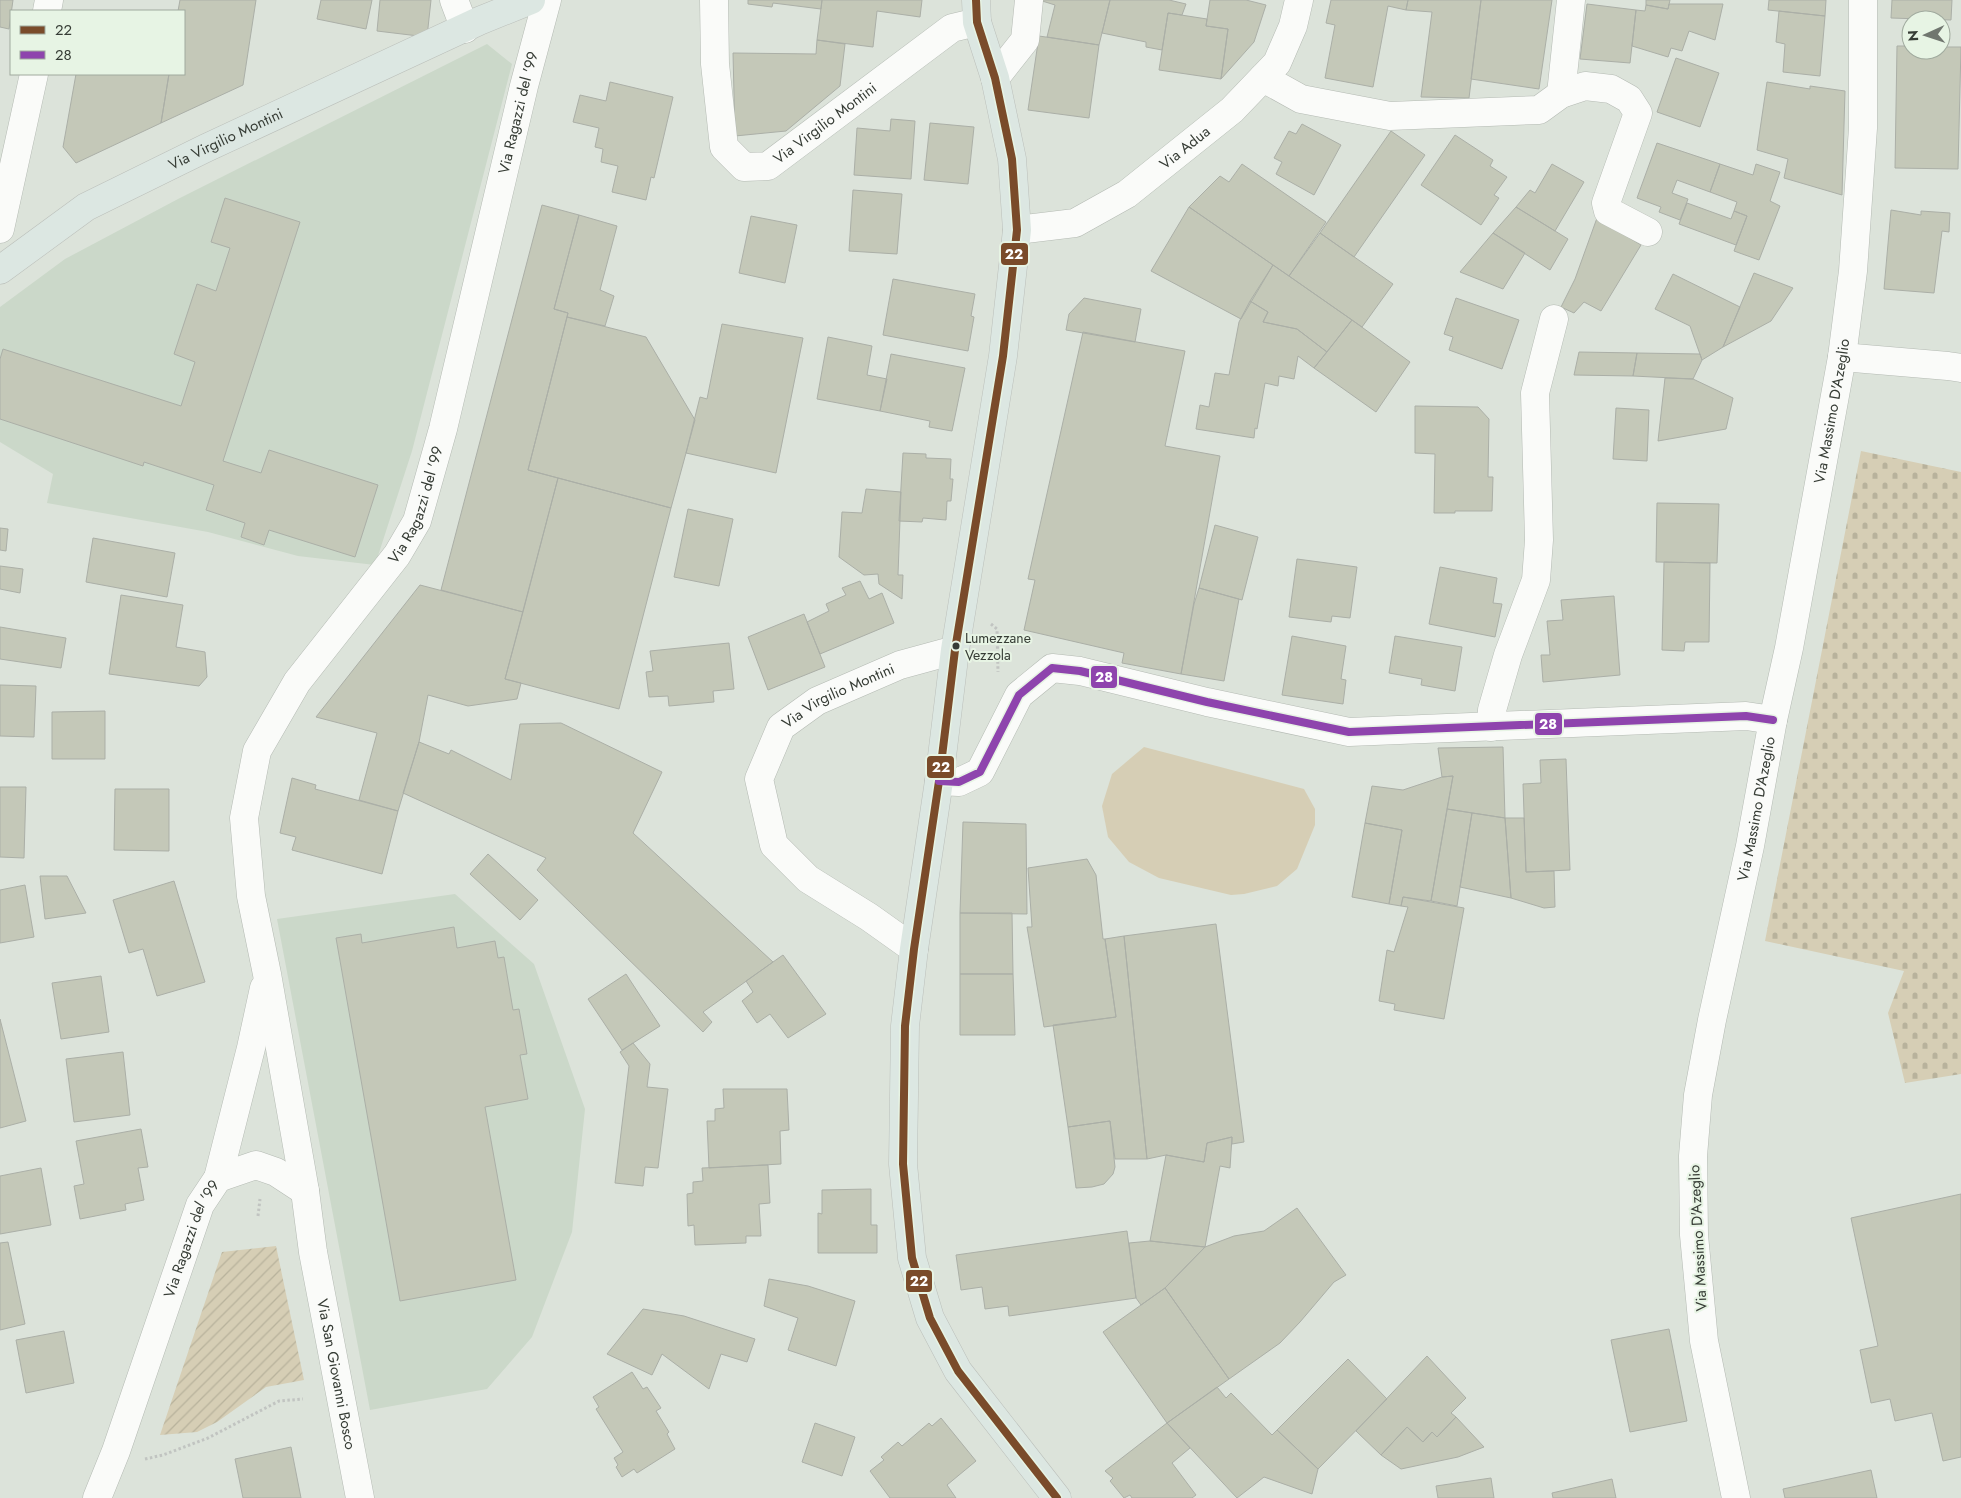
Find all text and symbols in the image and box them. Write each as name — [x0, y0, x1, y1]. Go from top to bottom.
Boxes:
legend — [10, 10, 185, 75]
north arrow — [1901, 10, 1951, 60]
text: 22 — [55, 19, 72, 41]
text: N — [1903, 30, 1923, 42]
text: 28 — [55, 44, 72, 66]
street label: Via Ragazzi del '99 — [493, 49, 544, 176]
street label: Via Virgilio Montini — [769, 77, 881, 169]
street label: Via Virgilio Montini — [165, 103, 287, 176]
street label: Via Adua — [1155, 121, 1215, 175]
line badge: 22 — [1000, 242, 1029, 266]
text: 22 — [1005, 244, 1023, 264]
street label: Via Massimo D'Azeglio — [1808, 337, 1855, 485]
street label: Via Ragazzi del '99 — [383, 444, 449, 569]
place label: Lumezzane Vezzola — [965, 628, 1031, 665]
marker: Lumezzane Vezzola — [951, 641, 961, 651]
street label: Via Virgilio Montini — [777, 658, 898, 734]
line badge: 28 — [1090, 665, 1118, 689]
text: 28 — [1095, 667, 1113, 687]
line badge: 28 — [1534, 712, 1563, 736]
text: 28 — [1539, 714, 1557, 734]
street label: Via Massimo D'Azeglio — [1732, 735, 1781, 883]
line badge: 22 — [926, 755, 955, 779]
text: 22 — [932, 757, 950, 777]
street label: Via Massimo D'Azeglio — [1683, 1164, 1713, 1312]
street label: Via Ragazzi del '99 — [158, 1176, 225, 1301]
line badge: 22 — [905, 1269, 933, 1293]
text: 22 — [910, 1271, 928, 1291]
street label: Via San Giovanni Bosco — [311, 1297, 362, 1451]

